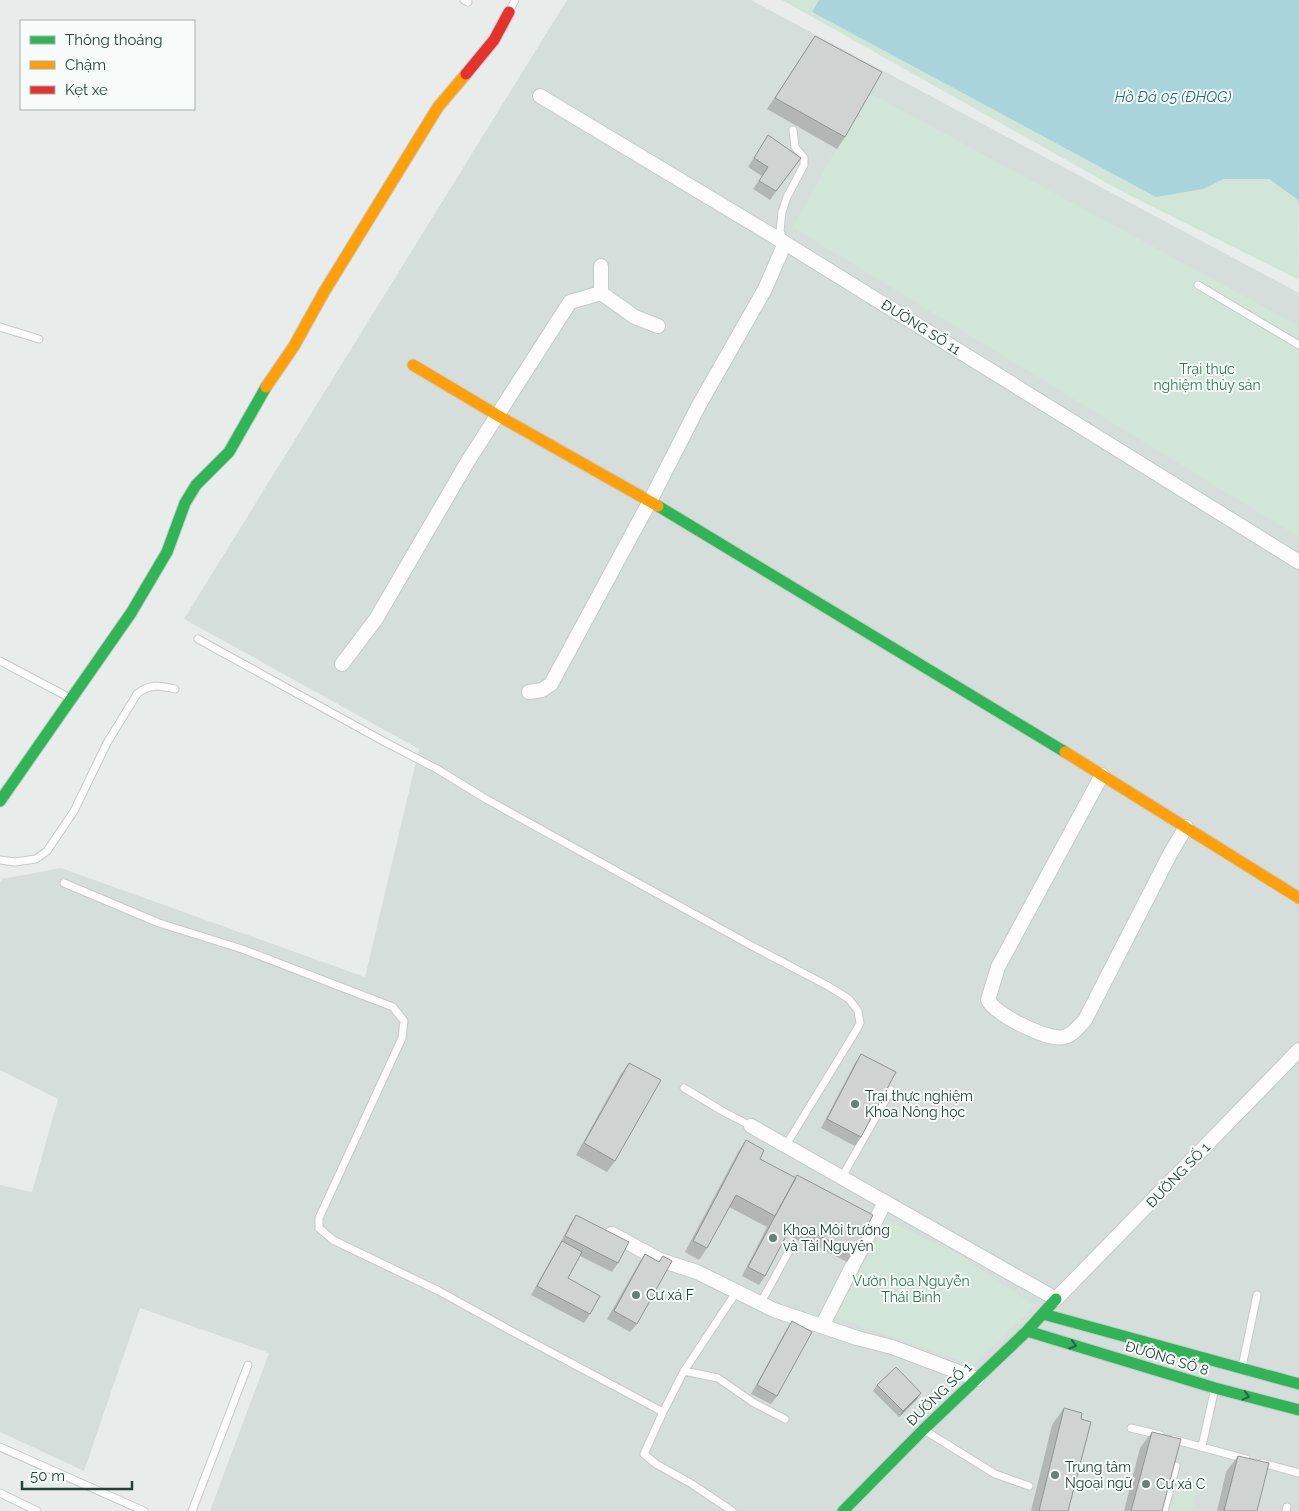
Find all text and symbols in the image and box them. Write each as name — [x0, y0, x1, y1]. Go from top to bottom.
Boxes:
legend — [20, 20, 195, 110]
text: Thông thoáng — [65, 31, 163, 49]
text: Chậm — [65, 56, 106, 74]
text: Kẹt xe — [65, 81, 108, 99]
water label: Hồ Đá 05 (ĐHQG) — [1115, 88, 1231, 106]
street label: ĐƯỜNG SỐ 11 — [879, 295, 965, 358]
park label: Trại thực nghiệm thủy sản — [1153, 361, 1261, 393]
place label: Trại thực nghiệm Khoa Nông học — [865, 1088, 973, 1120]
marker: Trại thực nghiệm Khoa Nông học — [849, 1098, 861, 1110]
street label: ĐƯỜNG SỐ 1 — [1142, 1138, 1213, 1211]
place label: Khoa Môi trường và Tài Nguyên — [783, 1222, 890, 1254]
marker: Khoa Môi trường và Tài Nguyên — [767, 1232, 779, 1244]
park label: Vườn hoa Nguyễn Thái Bình — [852, 1273, 970, 1305]
place label: Cư xá F — [646, 1287, 694, 1303]
marker: Cư xá F — [630, 1289, 642, 1301]
street label: ĐƯỜNG SỐ 8 — [1123, 1336, 1211, 1378]
one-way arrow — [1069, 1340, 1077, 1350]
street label: ĐƯỜNG SỐ 1 — [902, 1358, 975, 1429]
one-way arrow — [1242, 1390, 1250, 1401]
scale bar — [22, 1458, 132, 1490]
place label: Trung tâm Ngoại ngữ — [1065, 1459, 1133, 1491]
text: 50 m — [30, 1467, 65, 1485]
marker: Trung tâm Ngoại ngữ — [1049, 1469, 1061, 1481]
place label: Cư xá C — [1156, 1476, 1206, 1492]
marker: Cư xá C — [1140, 1478, 1152, 1490]

